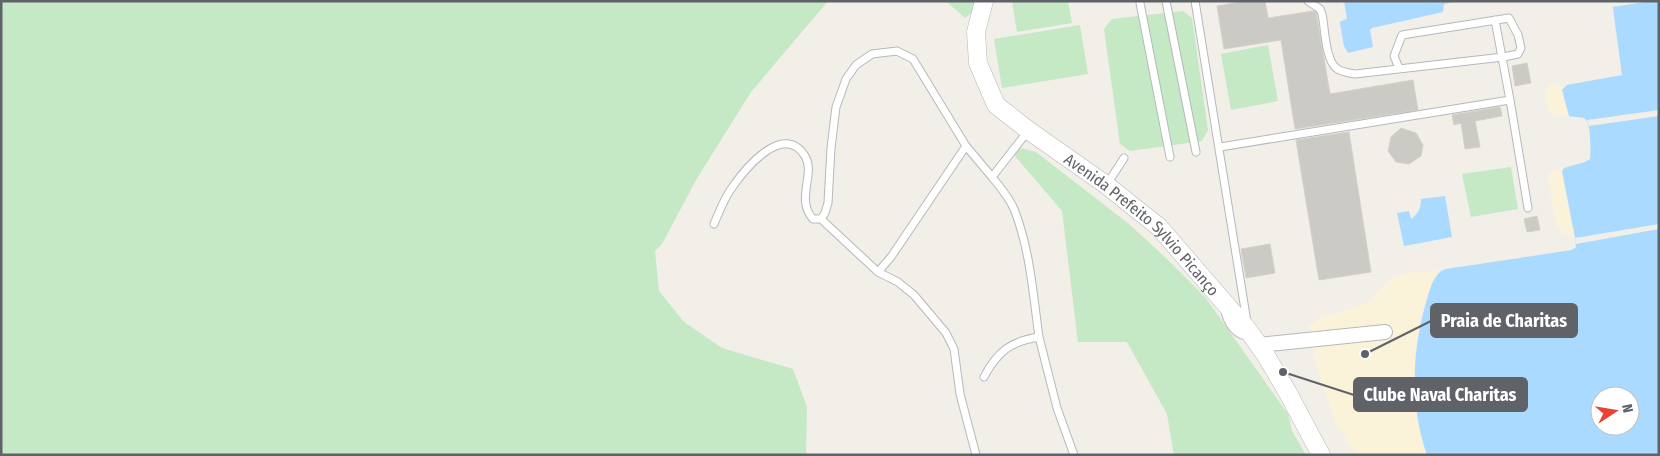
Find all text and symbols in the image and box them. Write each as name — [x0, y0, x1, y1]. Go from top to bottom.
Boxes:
street label: Avenida Prefeito Sylvio Picanço — [1061, 149, 1223, 299]
callout: Praia de Charitas — [1431, 304, 1577, 337]
text: Praia de Charitas — [1441, 310, 1567, 332]
callout: Clube Naval Charitas — [1354, 378, 1527, 411]
text: Clube Naval Charitas — [1364, 384, 1517, 406]
north arrow — [1590, 386, 1640, 436]
text: N — [1618, 403, 1636, 414]

